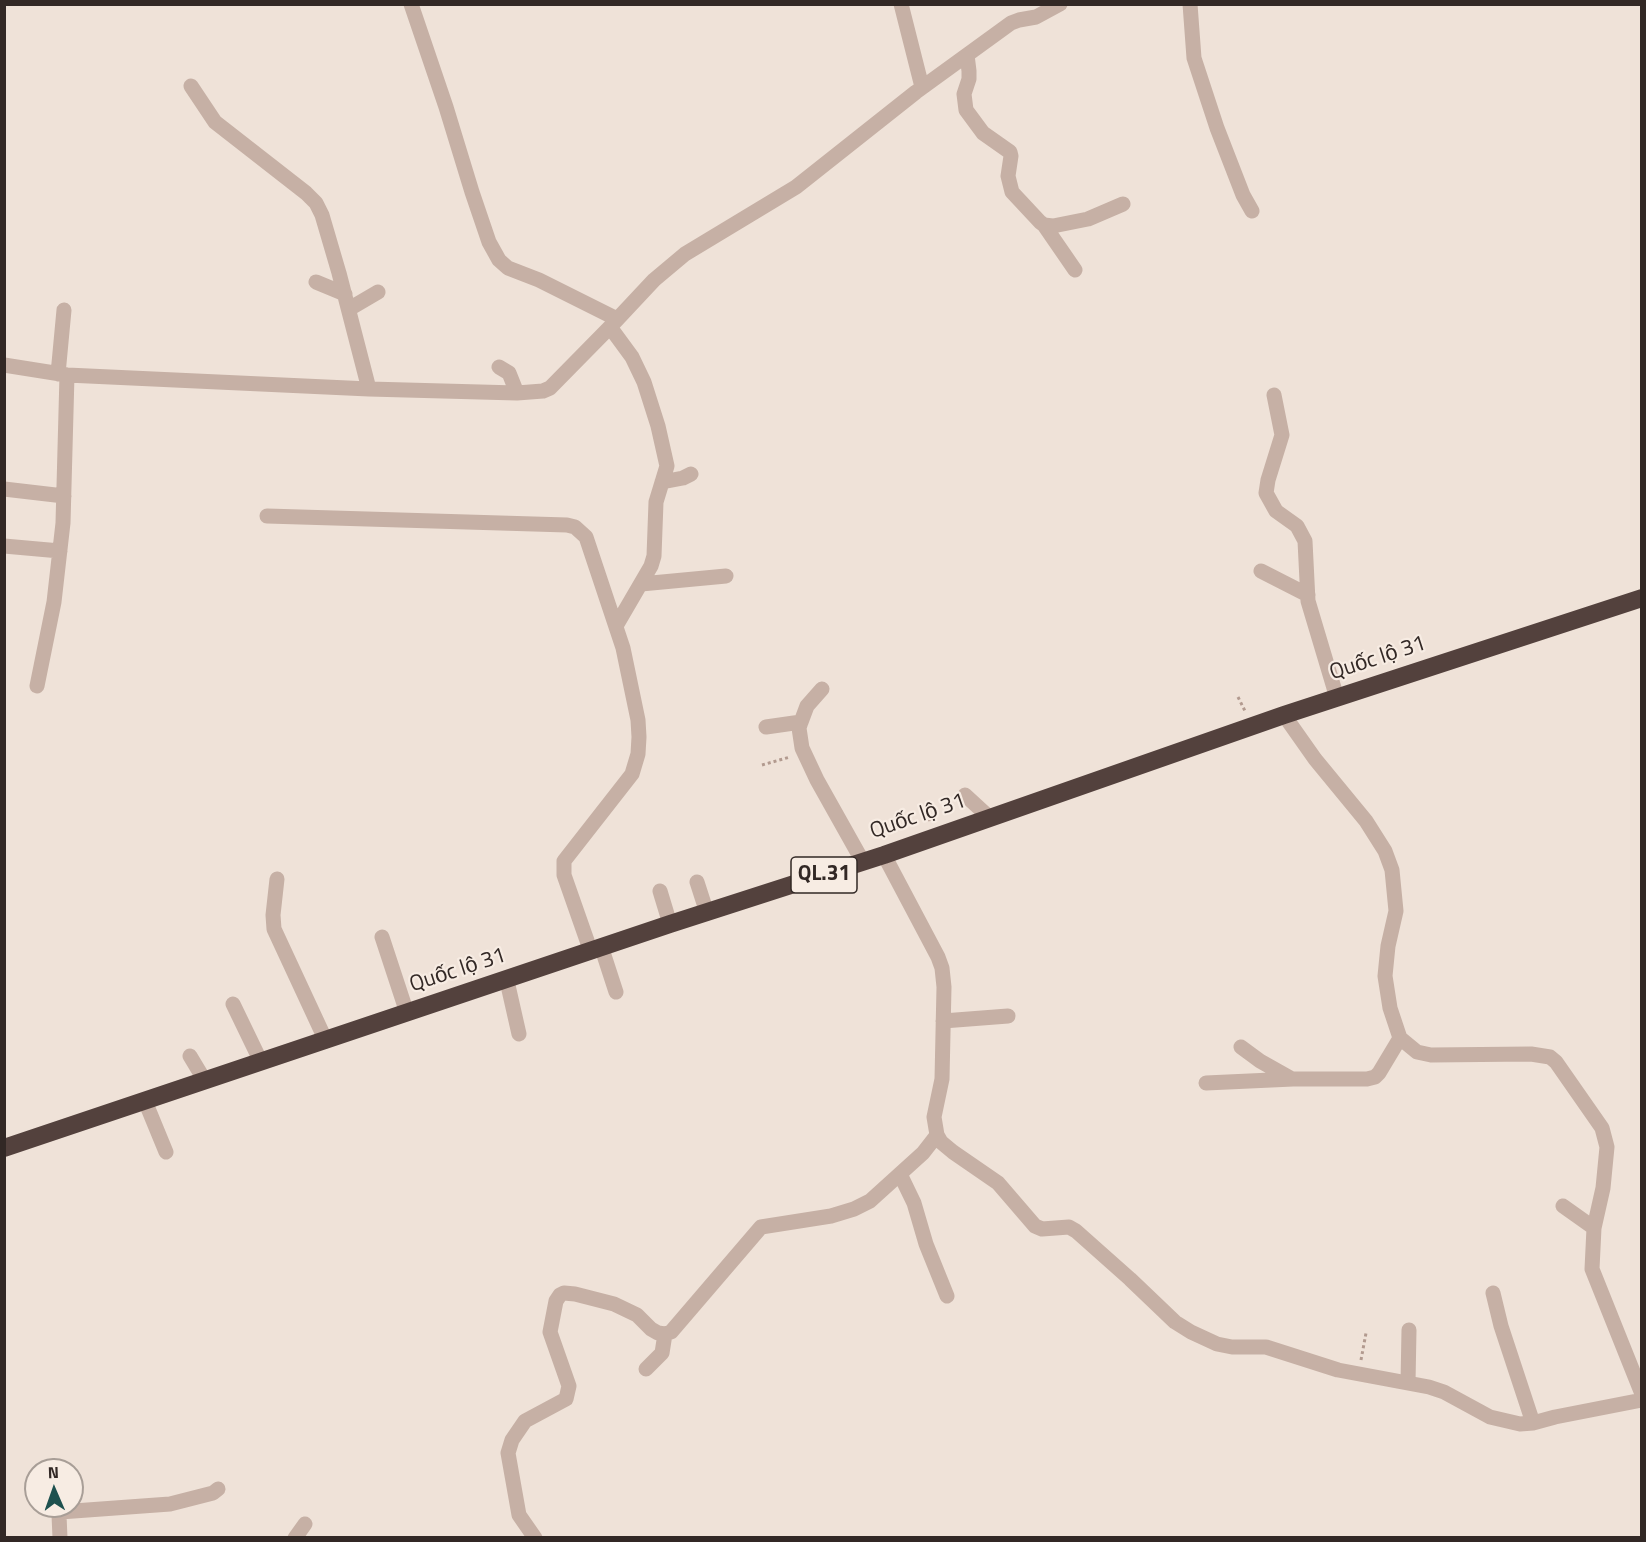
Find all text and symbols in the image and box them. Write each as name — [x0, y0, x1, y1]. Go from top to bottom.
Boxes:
street label: Quốc lộ 31 — [1327, 631, 1429, 687]
street label: Quốc lộ 31 — [867, 788, 969, 846]
road number: QL.31 — [791, 857, 857, 893]
street label: Quốc lộ 31 — [407, 943, 509, 999]
north arrow — [24, 1458, 84, 1518]
text: N — [47, 1460, 59, 1484]

